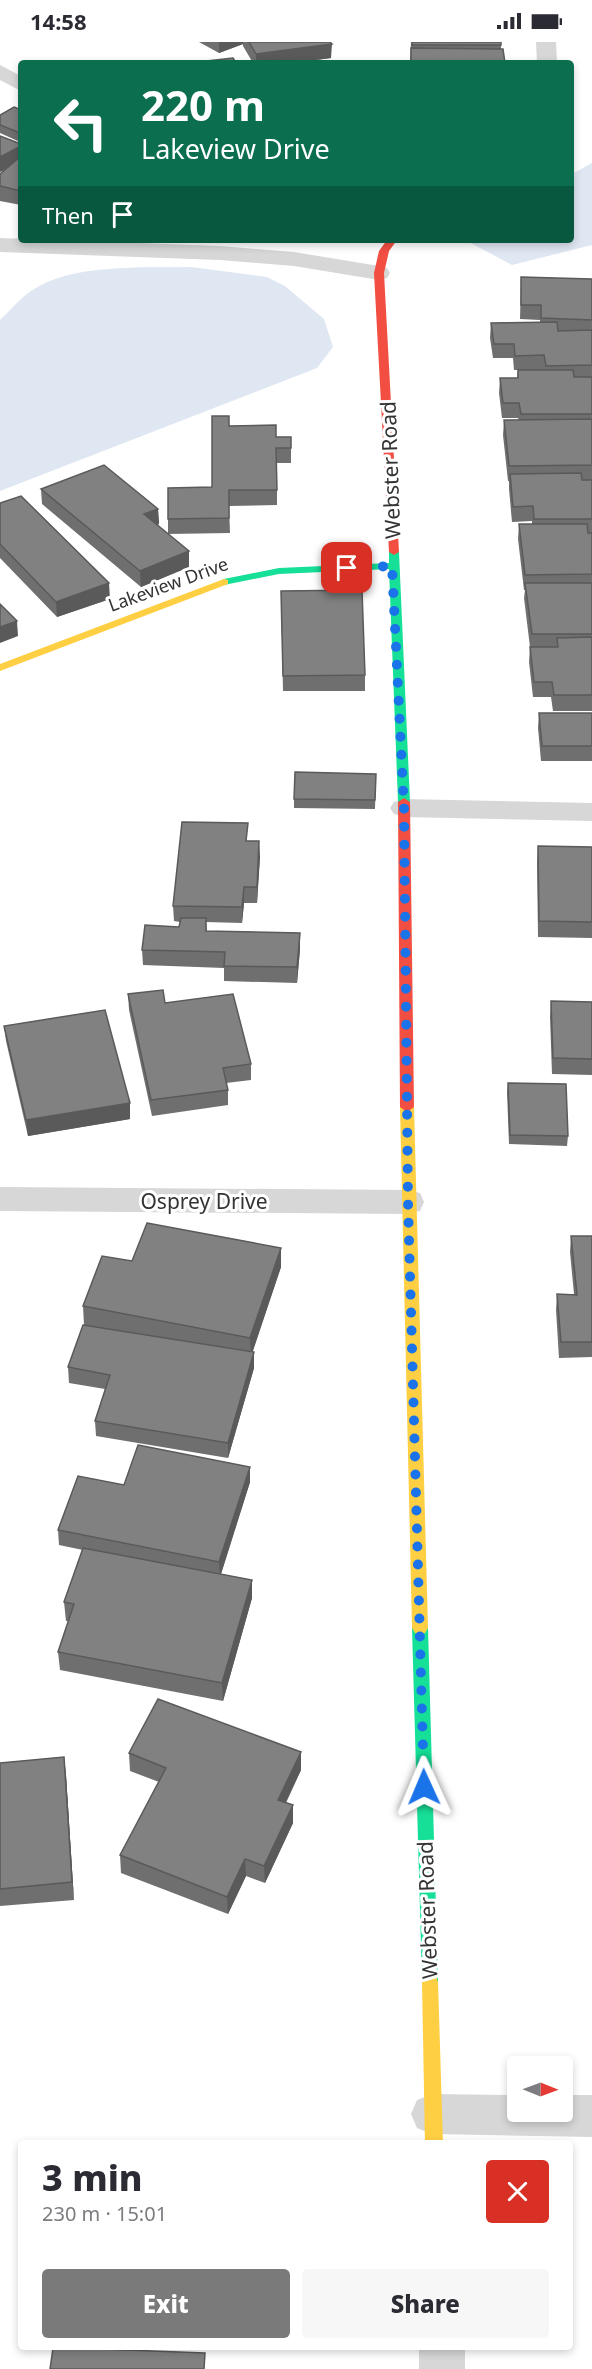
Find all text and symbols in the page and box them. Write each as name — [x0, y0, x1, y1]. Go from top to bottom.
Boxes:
text: 14:58 — [30, 6, 87, 36]
text: 220 m — [141, 76, 265, 133]
icon: left — [42, 84, 120, 162]
text: Lakeview Drive — [141, 130, 330, 167]
icon: arrive — [106, 198, 139, 231]
text: Then — [42, 200, 94, 230]
street label: Webster Road — [374, 401, 406, 539]
pin — [321, 542, 372, 593]
street label: Lakeview Drive — [105, 551, 231, 617]
icon: arrive — [330, 551, 363, 584]
street label: Osprey Drive — [140, 1187, 268, 1215]
position arrow — [392, 1755, 456, 1819]
street label: Webster Road — [411, 1841, 443, 1979]
north arrow — [507, 2056, 573, 2122]
map controls — [507, 2056, 573, 2122]
text: 3 min — [42, 2153, 143, 2202]
button: close — [486, 2160, 549, 2223]
text: 230 m · 15:01 — [42, 2200, 167, 2227]
button: Exit — [42, 2269, 290, 2338]
button: Share — [302, 2269, 549, 2338]

